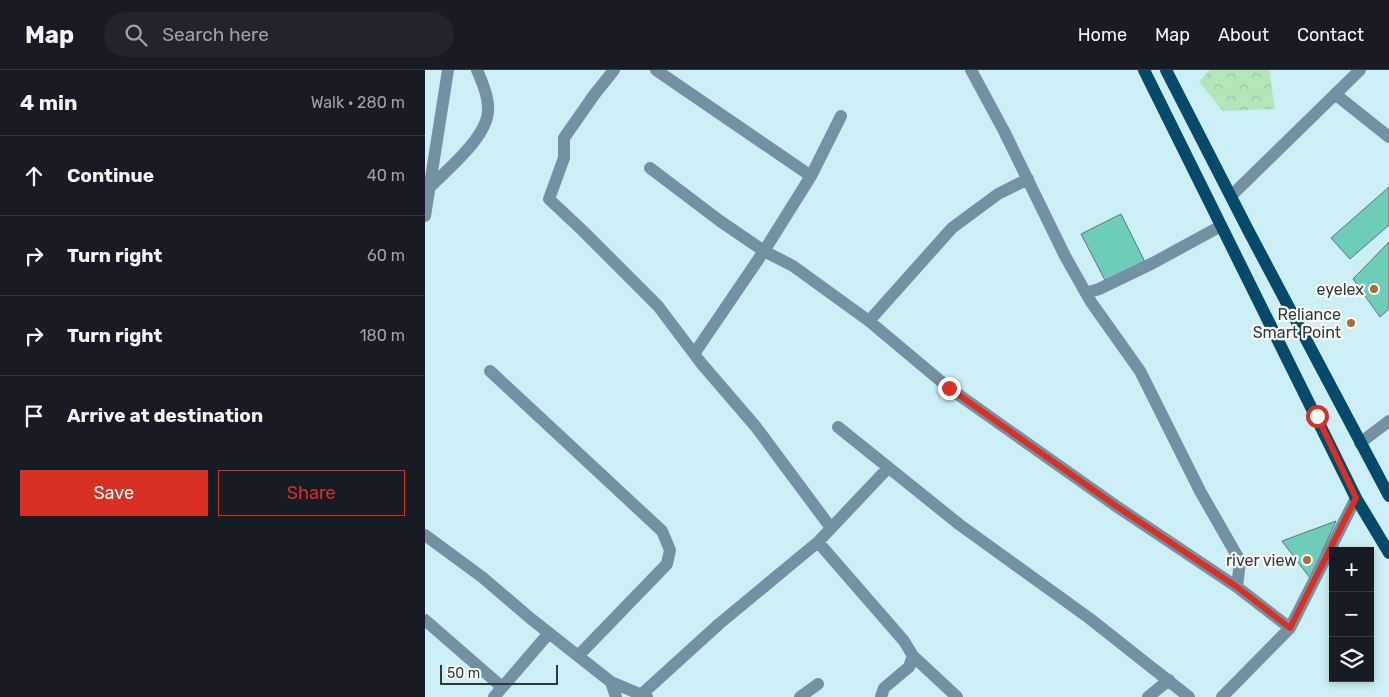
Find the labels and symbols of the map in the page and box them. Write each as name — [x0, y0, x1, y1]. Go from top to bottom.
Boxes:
place label: eyelex — [1317, 280, 1364, 299]
marker: eyelex — [1368, 283, 1380, 295]
place label: Reliance Smart Point — [1253, 305, 1341, 342]
marker: Reliance Smart Point — [1345, 317, 1357, 329]
route end — [938, 377, 961, 400]
route start — [1306, 405, 1329, 428]
place label: river view — [1226, 551, 1297, 570]
marker: river view — [1301, 554, 1313, 566]
scale bar — [440, 662, 557, 685]

